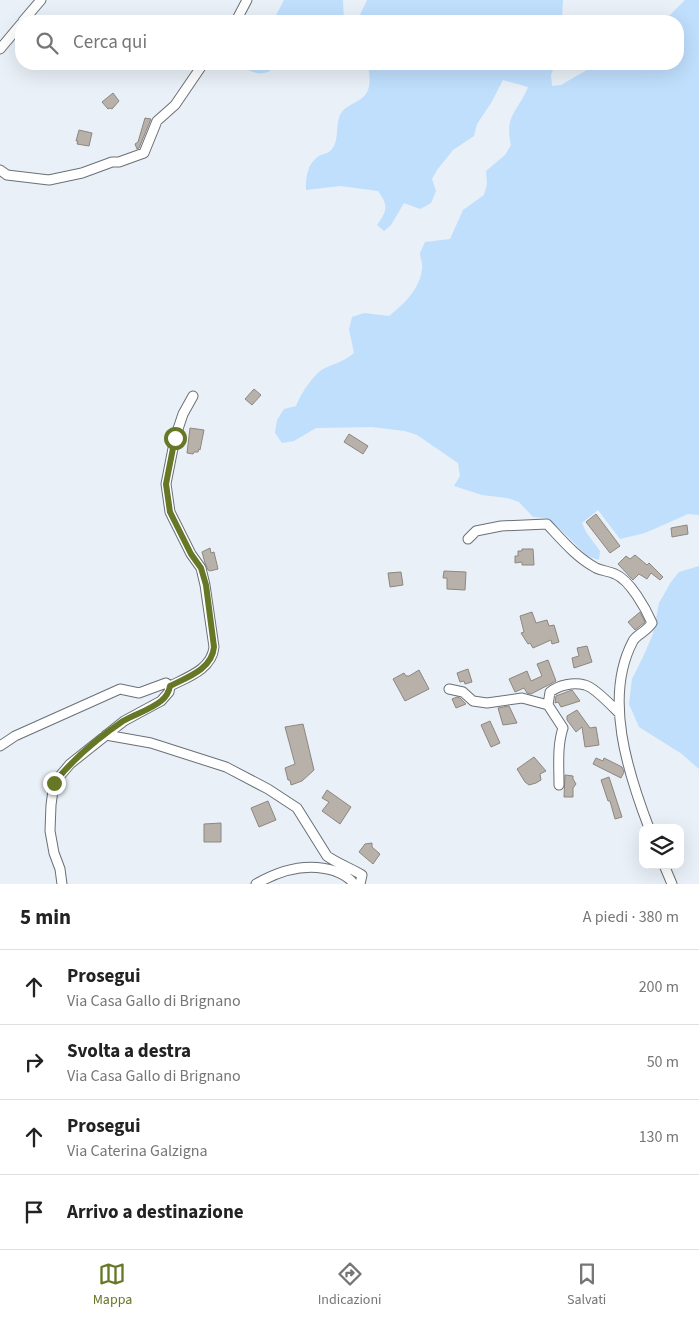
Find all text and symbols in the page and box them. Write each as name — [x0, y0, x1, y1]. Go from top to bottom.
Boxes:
search box — [15, 15, 684, 70]
icon: search — [33, 29, 61, 57]
text: Cerca qui — [73, 29, 147, 56]
route start — [164, 427, 187, 450]
route end — [43, 772, 66, 795]
map controls — [639, 824, 684, 869]
button: layers — [639, 824, 684, 869]
text: 5 min — [20, 902, 71, 932]
text: A piedi · 380 m — [583, 906, 679, 928]
text: Prosegui — [67, 963, 140, 990]
icon: ahead — [20, 973, 48, 1001]
text: 200 m — [639, 976, 679, 998]
text: Via Casa Gallo di Brignano — [67, 990, 241, 1012]
text: Svolta a destra — [67, 1038, 191, 1065]
icon: right — [20, 1048, 48, 1076]
text: 50 m — [647, 1051, 679, 1073]
text: Via Casa Gallo di Brignano — [67, 1065, 241, 1087]
text: Prosegui — [67, 1113, 140, 1140]
icon: ahead — [20, 1123, 48, 1151]
text: 130 m — [639, 1126, 679, 1148]
text: Via Caterina Galzigna — [67, 1140, 208, 1162]
icon: arrive — [20, 1198, 48, 1226]
text: Arrivo a destinazione — [67, 1199, 244, 1226]
tab: Mappa — [93, 1260, 132, 1310]
tab: Indicazioni — [318, 1260, 382, 1310]
tab: Salvati — [567, 1260, 606, 1310]

